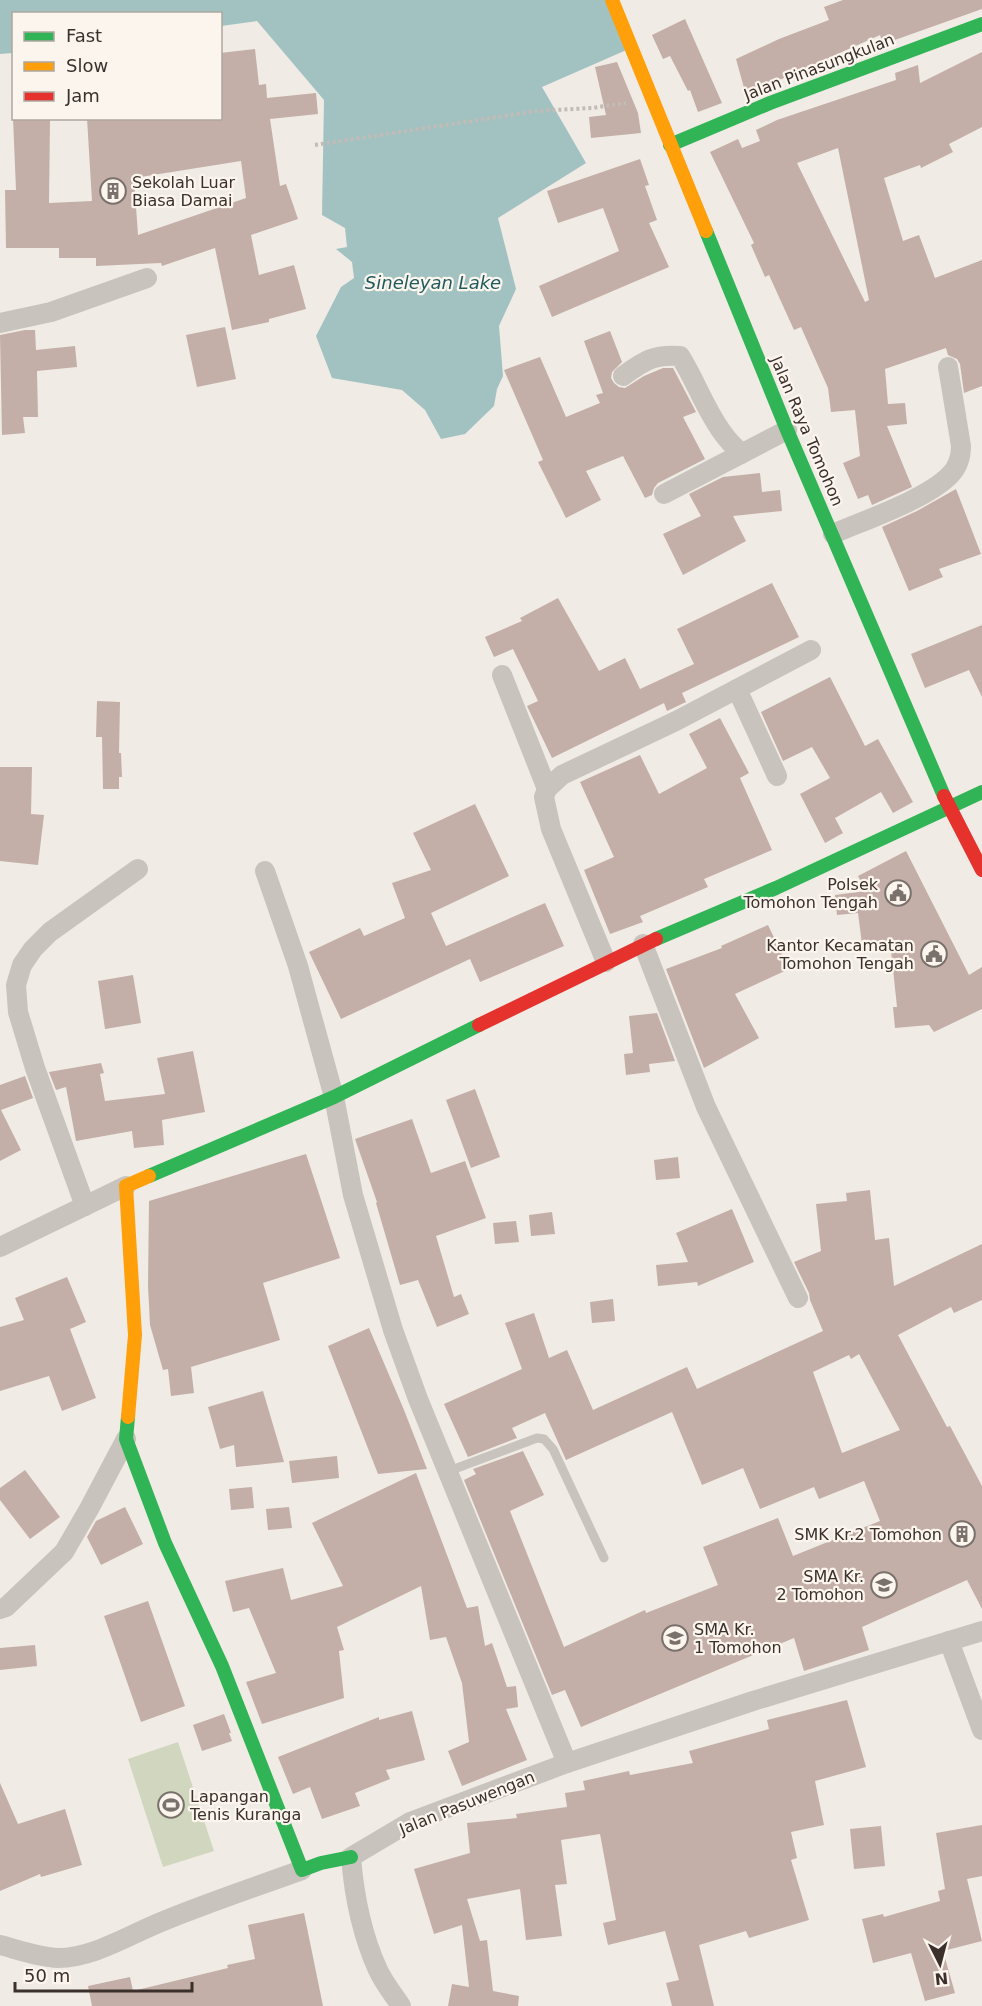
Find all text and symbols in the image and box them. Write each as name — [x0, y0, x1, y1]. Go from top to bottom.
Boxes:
legend — [12, 12, 222, 120]
text: Fast — [66, 25, 102, 46]
street label: Jalan Pinasungkulan — [740, 30, 897, 105]
text: Slow — [66, 55, 108, 76]
text: Jam — [65, 85, 100, 106]
place label: Sekolah Luar Biasa Damai — [132, 173, 236, 210]
building icon: Sekolah Luar Biasa Damai — [98, 176, 128, 206]
water label: Sineleyan Lake — [365, 272, 501, 293]
street label: Jalan Raya Tomohon — [766, 352, 847, 509]
place label: Polsek Tomohon Tengah — [742, 875, 879, 912]
public building icon: Polsek Tomohon Tengah — [883, 878, 913, 908]
place label: Kantor Kecamatan Tomohon Tengah — [766, 936, 914, 973]
public building icon: Kantor Kecamatan Tomohon Tengah — [919, 939, 949, 969]
building icon: SMK Kr.2 Tomohon — [947, 1519, 977, 1549]
place label: SMK Kr.2 Tomohon — [794, 1525, 942, 1544]
place label: SMA Kr. 2 Tomohon — [776, 1567, 864, 1604]
school or university icon: SMA Kr. 2 Tomohon — [869, 1570, 899, 1600]
place label: SMA Kr. 1 Tomohon — [694, 1620, 782, 1657]
school or university icon: SMA Kr. 1 Tomohon — [660, 1623, 690, 1653]
street label: Jalan Pasuwengan — [396, 1767, 537, 1839]
place label: Lapangan Tenis Kuranga — [189, 1787, 301, 1824]
sports icon: Lapangan Tenis Kuranga — [156, 1790, 186, 1820]
north arrow — [910, 1934, 970, 1994]
scale bar — [15, 1955, 192, 1993]
text: 50 m — [24, 1965, 70, 1986]
text: N — [934, 1968, 949, 1989]

